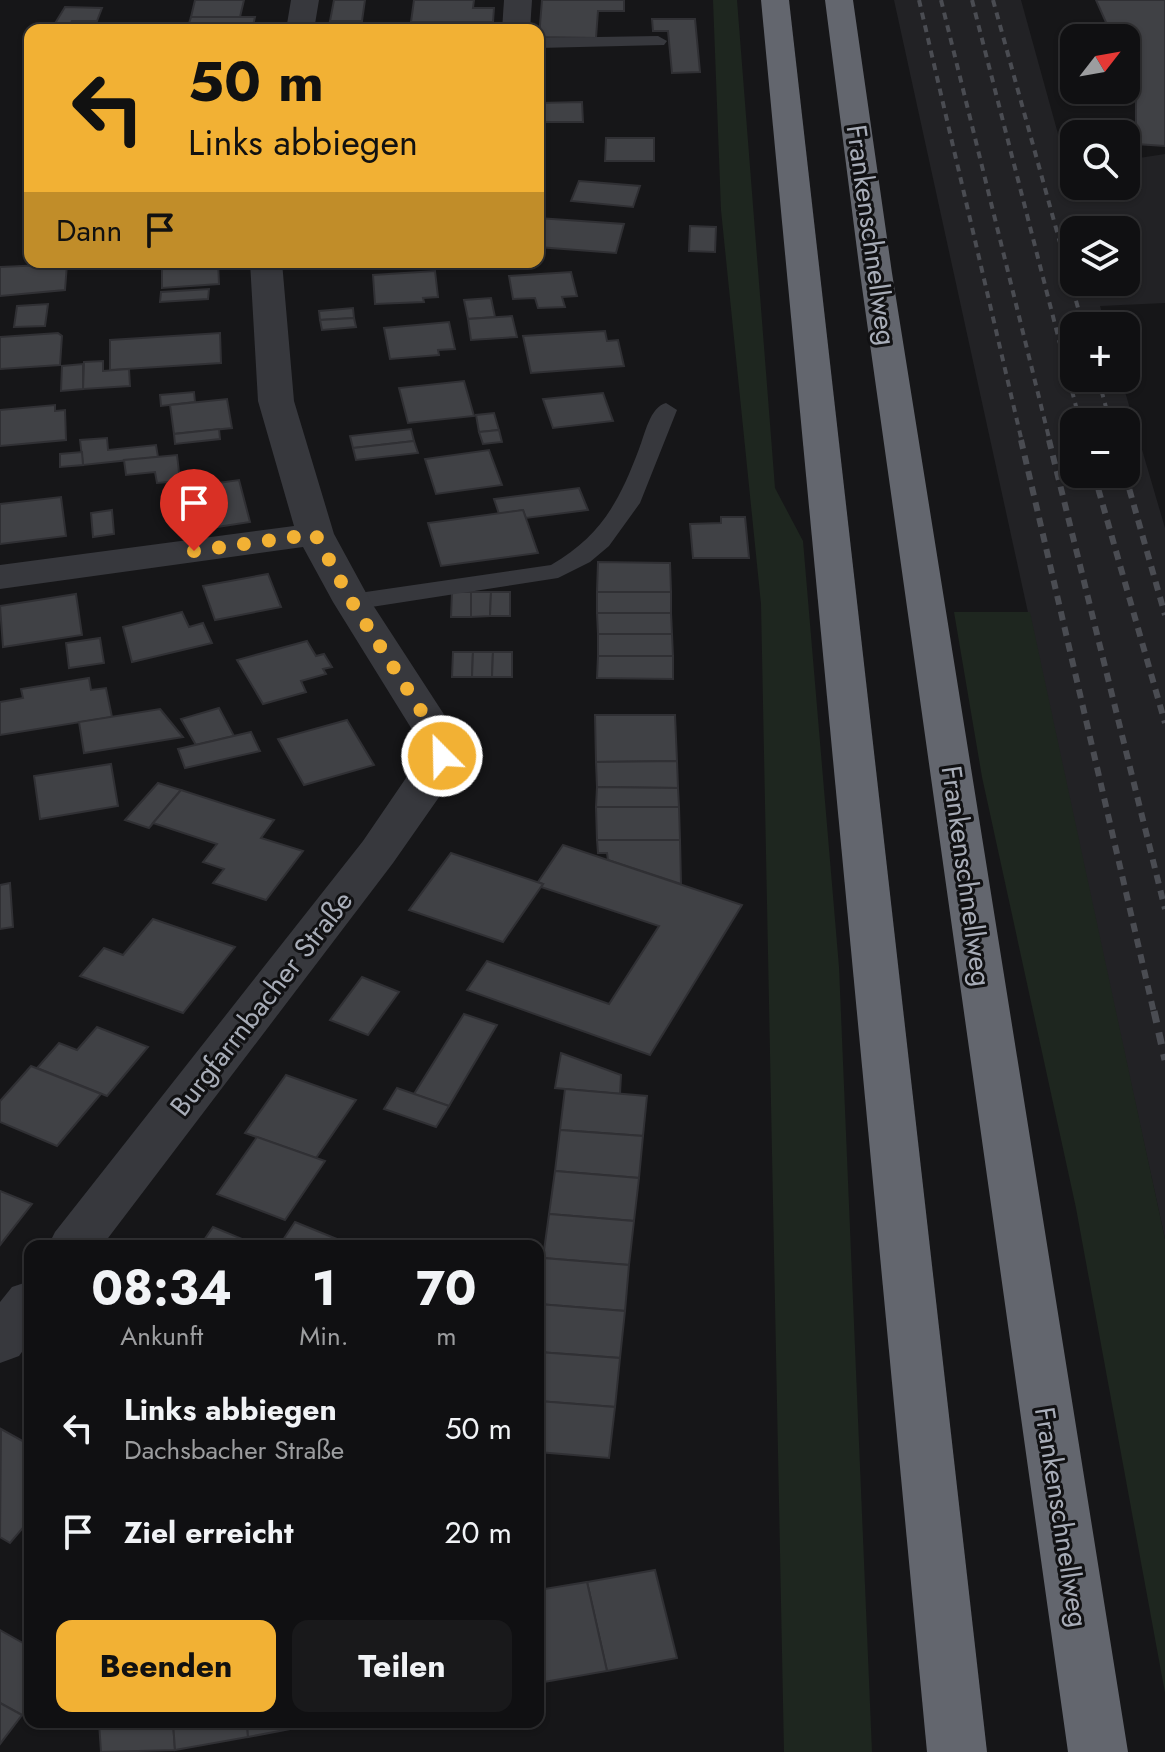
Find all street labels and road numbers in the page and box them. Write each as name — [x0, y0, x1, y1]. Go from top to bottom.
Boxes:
street label: Frankenschnellweg — [836, 122, 907, 348]
street label: Frankenschnellweg — [931, 763, 1002, 989]
street label: Burgfarrnbacher Straße — [160, 882, 363, 1125]
street label: Frankenschnellweg — [1024, 1404, 1099, 1630]

